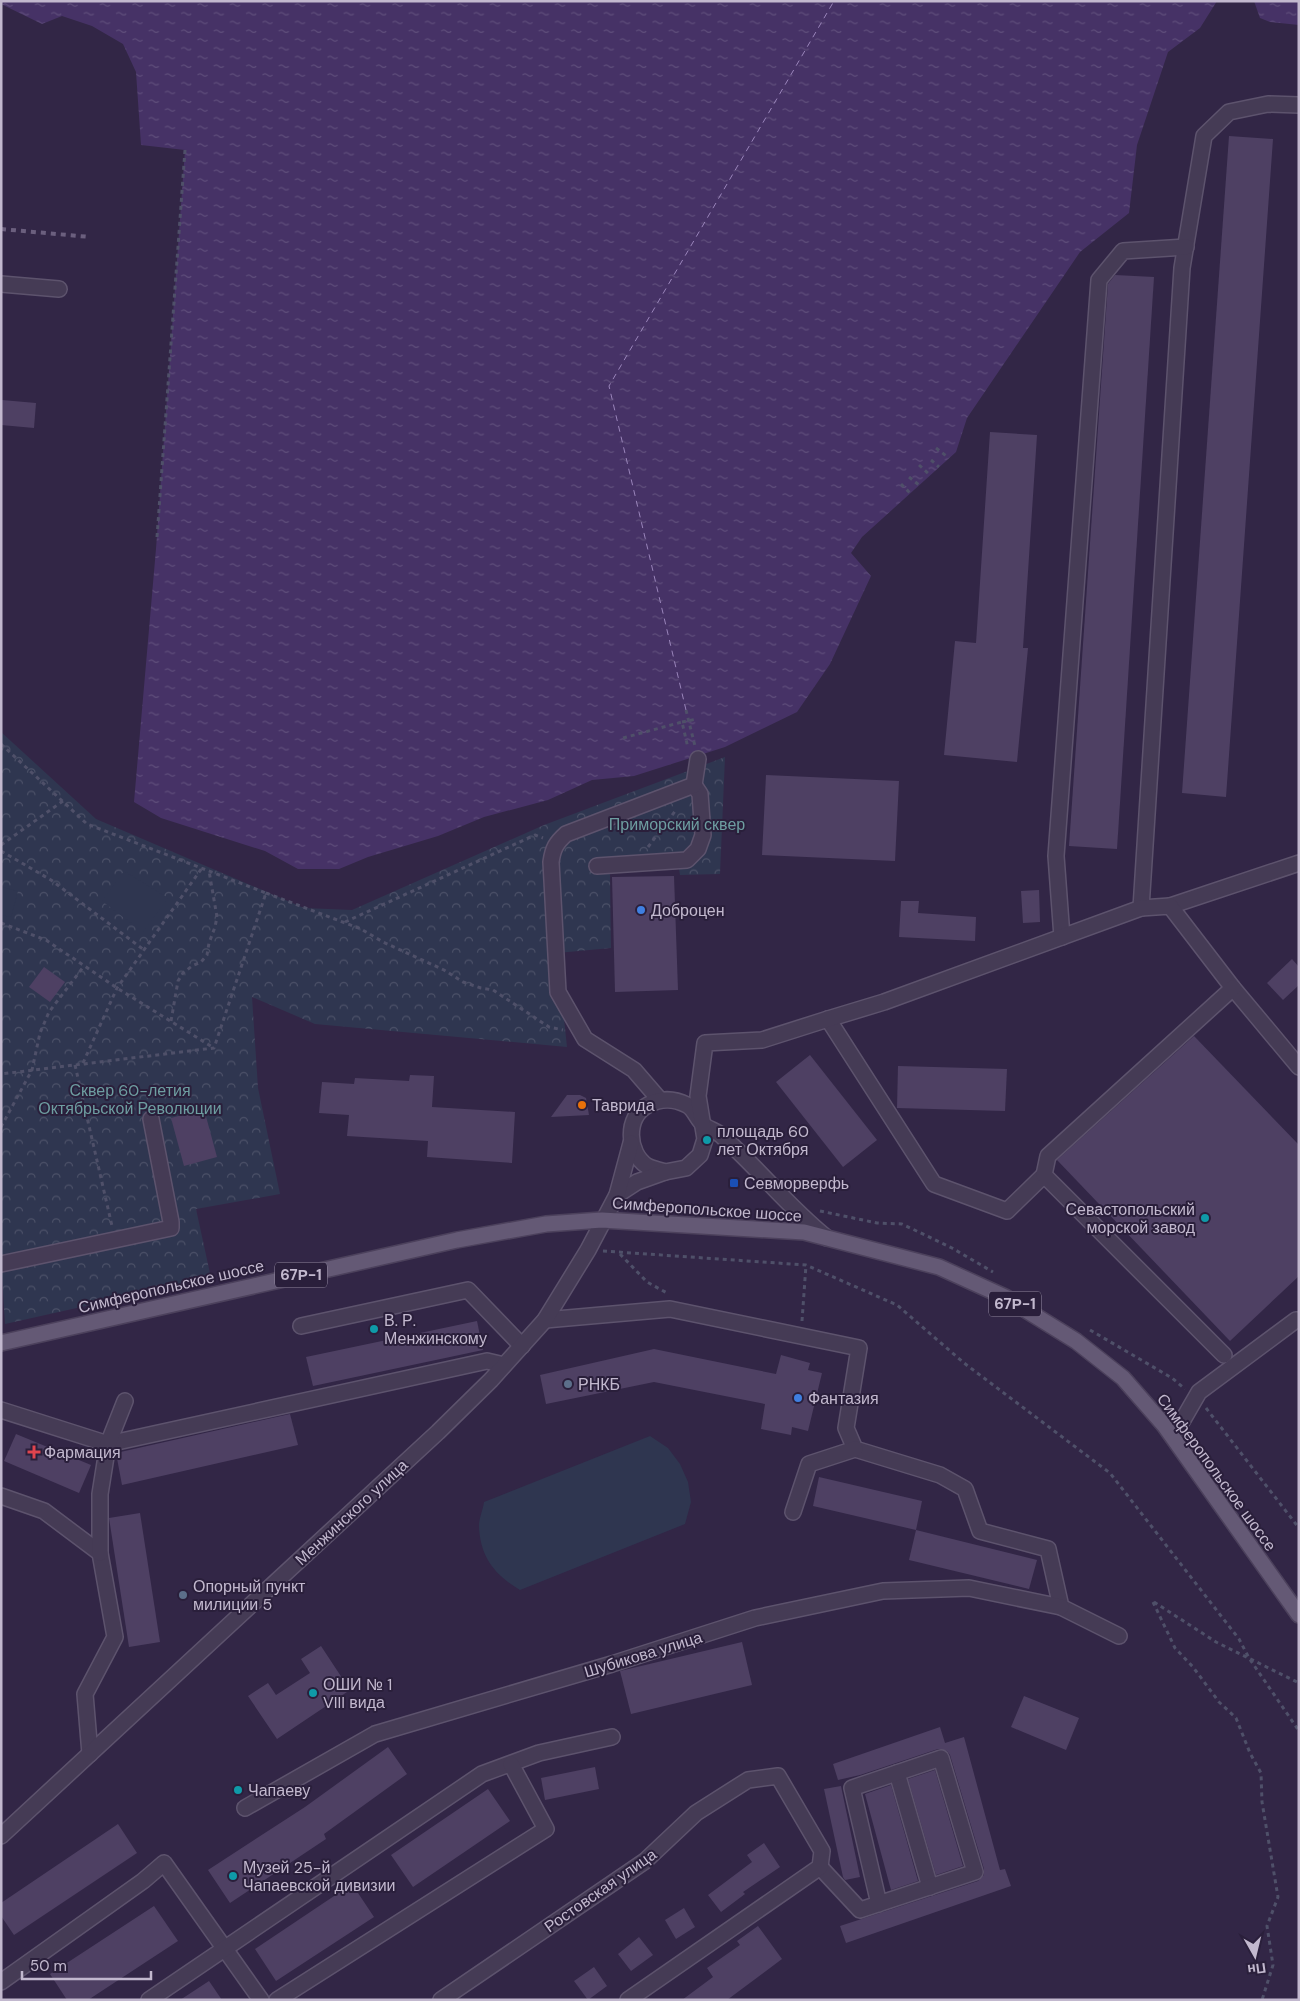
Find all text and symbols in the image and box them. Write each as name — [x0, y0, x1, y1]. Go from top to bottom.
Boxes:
park label: Приморский сквер — [609, 814, 745, 835]
place label: Доброцен — [651, 900, 725, 921]
marker: Доброцен — [635, 904, 647, 916]
park label: Сквер 60-летия Октябрьской Революции — [38, 1080, 222, 1119]
place label: Таврида — [592, 1095, 655, 1116]
marker: Таврида — [576, 1099, 588, 1111]
place label: площадь 60 лет Октября — [717, 1121, 809, 1160]
marker: площадь 60 лет Октября — [701, 1134, 713, 1146]
place label: Севморверфь — [744, 1173, 849, 1194]
marker: Севморверфь — [728, 1177, 740, 1189]
street label: Симферопольское шоссе — [611, 1192, 803, 1227]
place label: Севастопольский морской завод — [1066, 1199, 1196, 1238]
marker: Севастопольский морской завод — [1199, 1212, 1211, 1224]
street label: Симферопольское шоссе — [76, 1255, 266, 1318]
road number: 67Р-1 — [275, 1262, 327, 1288]
road number: 67Р-1 — [989, 1292, 1041, 1316]
place label: В. Р. Менжинскому — [384, 1310, 487, 1349]
marker: В. Р. Менжинскому — [368, 1323, 380, 1335]
place label: РНКБ — [578, 1374, 620, 1395]
marker: РНКБ — [562, 1378, 574, 1390]
place label: Фантазия — [808, 1388, 879, 1409]
street label: Симферопольское шоссе — [1152, 1389, 1281, 1555]
marker: Фантазия — [792, 1392, 804, 1404]
place label: Фармация — [44, 1442, 121, 1463]
marker: Фармация — [28, 1446, 40, 1458]
street label: Менжинского улица — [291, 1455, 412, 1570]
place label: Опорный пункт милиции 5 — [193, 1576, 306, 1615]
marker: Опорный пункт милиции 5 — [177, 1589, 189, 1601]
street label: Шубикова улица — [582, 1627, 705, 1682]
place label: ОШИ № 1 VIII вида — [323, 1674, 392, 1713]
marker: ОШИ № 1 VIII вида — [307, 1687, 319, 1699]
place label: Чапаеву — [248, 1780, 310, 1801]
marker: Чапаеву — [232, 1784, 244, 1796]
street label: Ростовская улица — [540, 1844, 661, 1937]
place label: Музей 25-й Чапаевской дивизии — [243, 1857, 396, 1896]
marker: Музей 25-й Чапаевской дивизии — [227, 1870, 239, 1882]
north arrow — [1230, 1931, 1280, 1981]
scale bar — [22, 1948, 151, 1980]
text: 50 m — [30, 1956, 67, 1976]
text: Пн — [1246, 1959, 1267, 1979]

